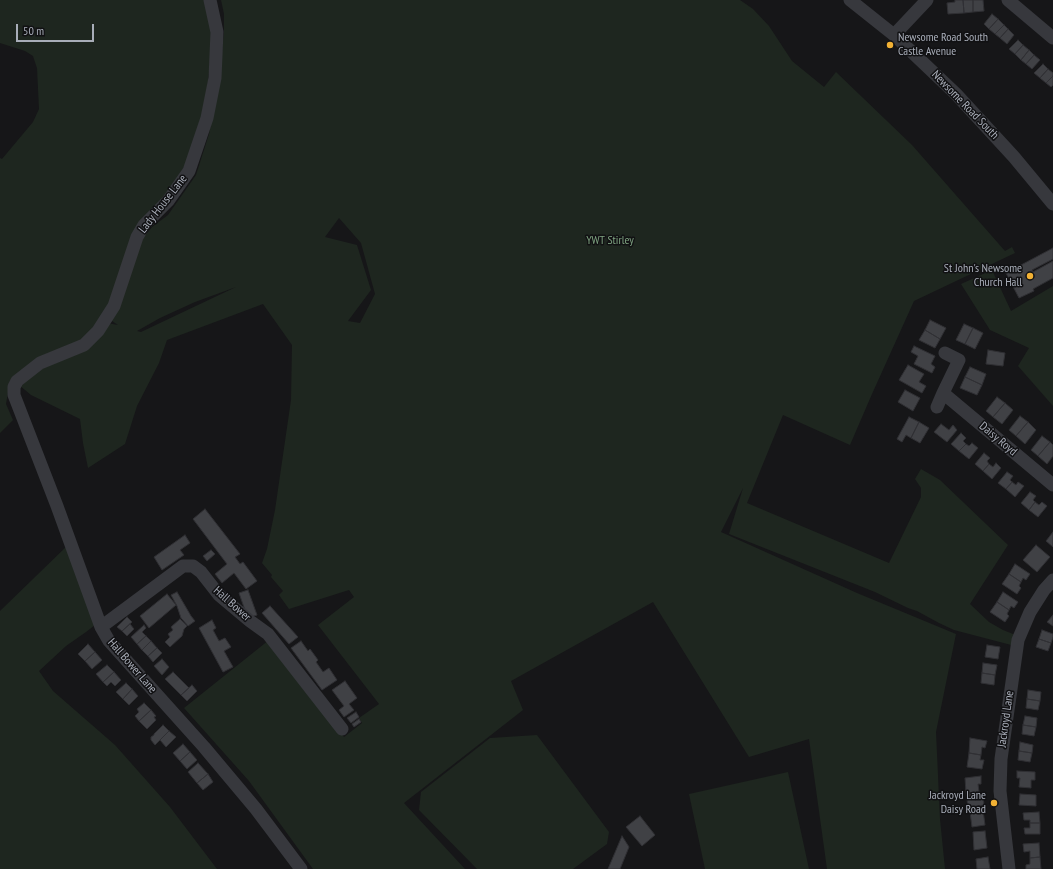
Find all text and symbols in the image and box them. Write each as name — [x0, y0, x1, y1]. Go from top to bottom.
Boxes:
scale bar — [18, 16, 96, 42]
text: 50 m — [23, 23, 44, 38]
place label: Newsome Road South Castle Avenue — [898, 31, 988, 59]
marker: Newsome Road South Castle Avenue — [885, 40, 895, 50]
street label: Newsome Road South — [929, 68, 1001, 142]
street label: Lady House Lane — [136, 172, 190, 236]
park label: YWT Stirley — [586, 234, 634, 248]
place label: St John's Newsome Church Hall — [944, 262, 1022, 290]
marker: St John's Newsome Church Hall — [1025, 271, 1035, 281]
street label: Daisy Royd — [976, 419, 1020, 459]
street label: Hall Bower — [210, 583, 254, 625]
street label: Hall Bower Lane — [104, 636, 160, 696]
street label: Jackroyd Lane — [995, 690, 1017, 748]
place label: Jackroyd Lane Daisy Road — [929, 789, 986, 817]
marker: Jackroyd Lane Daisy Road — [989, 798, 999, 808]

